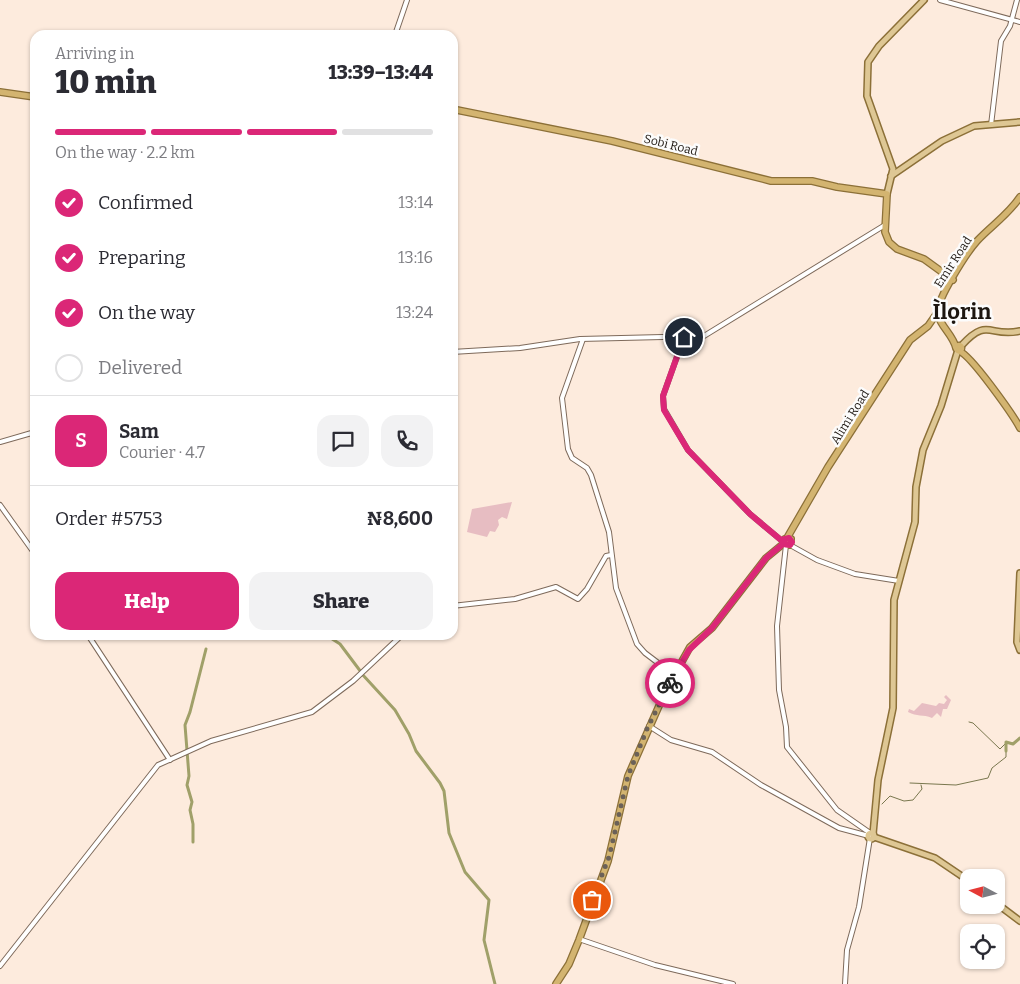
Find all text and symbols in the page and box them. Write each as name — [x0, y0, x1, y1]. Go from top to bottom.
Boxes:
text: Arriving in — [55, 44, 134, 63]
text: 13:39–13:44 — [328, 61, 433, 84]
text: 10 min — [55, 63, 157, 101]
street label: Sobi Road — [643, 132, 699, 158]
text: On the way · 2.2 km — [55, 143, 195, 162]
icon: check — [55, 189, 83, 217]
text: Confirmed — [98, 191, 193, 214]
text: 13:14 — [398, 193, 433, 212]
street label: Emir Road — [931, 234, 975, 290]
icon: check — [55, 244, 83, 272]
text: Preparing — [98, 246, 186, 269]
text: 13:16 — [398, 248, 433, 267]
district label: Ìlọrin — [933, 298, 991, 325]
icon: check — [55, 299, 83, 327]
text: On the way — [98, 301, 195, 324]
text: 13:24 — [396, 303, 433, 322]
pin — [663, 316, 705, 358]
icon: home — [670, 323, 698, 351]
text: Delivered — [98, 356, 182, 379]
street label: Alimi Road — [828, 387, 872, 447]
button: chat — [317, 415, 369, 467]
button: phone — [381, 415, 433, 467]
text: Sam — [119, 420, 159, 443]
text: S — [75, 429, 87, 452]
text: Courier · 4.7 — [119, 443, 205, 462]
text: Order #5753 — [55, 507, 163, 530]
text: ₦8,600 — [367, 507, 433, 530]
button: Help — [55, 572, 239, 630]
button: Share — [249, 572, 433, 630]
courier — [645, 658, 695, 708]
icon: bike — [656, 669, 684, 697]
north arrow — [960, 869, 1005, 914]
map controls — [960, 869, 1005, 969]
pin — [571, 879, 613, 921]
icon: bag — [578, 886, 606, 914]
button: locate — [960, 924, 1005, 969]

